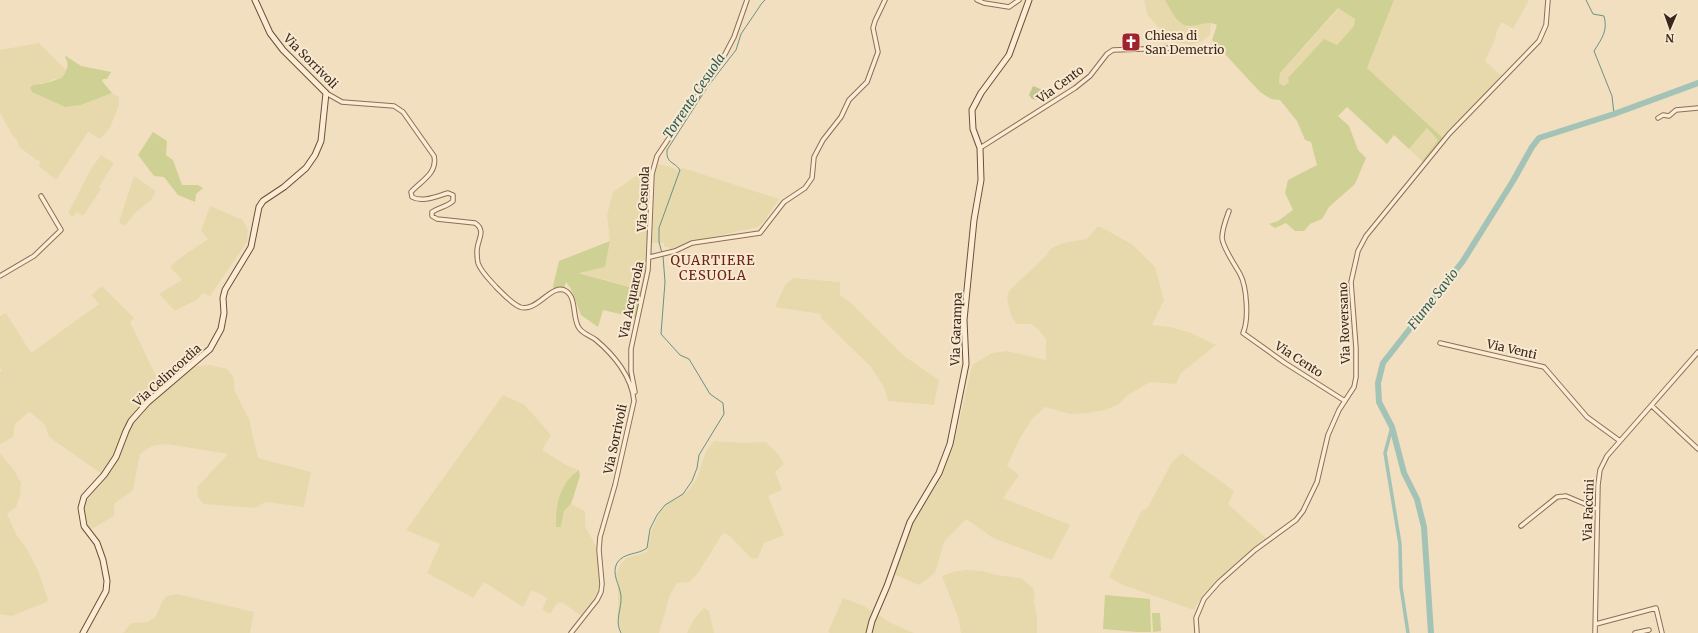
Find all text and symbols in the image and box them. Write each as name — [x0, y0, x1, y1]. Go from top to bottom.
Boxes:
north arrow — [1650, 8, 1690, 48]
place label: Chiesa di San Demetrio — [1145, 28, 1224, 57]
street label: Via Sorrivoli — [280, 30, 342, 92]
church icon: Chiesa di San Demetrio — [1120, 31, 1142, 53]
text: N — [1665, 31, 1674, 45]
water label: Torrente Cesuola — [659, 50, 729, 142]
street label: Via Cento — [1033, 62, 1086, 107]
street label: Via Cesuola — [634, 165, 652, 233]
district label: QUARTIERE CESUOLA — [671, 252, 755, 284]
street label: Via Acquarola — [615, 259, 647, 341]
water label: Fiume Savio — [1403, 265, 1462, 334]
street label: Via Roversano — [1335, 282, 1353, 365]
street label: Via Garampa — [947, 291, 965, 367]
street label: Via Venti — [1484, 336, 1539, 362]
street label: Via Cento — [1271, 337, 1326, 380]
street label: Via Celincordia — [129, 340, 204, 410]
street label: Via Sorrivoli — [600, 403, 630, 476]
street label: Via Faccini — [1579, 479, 1597, 542]

